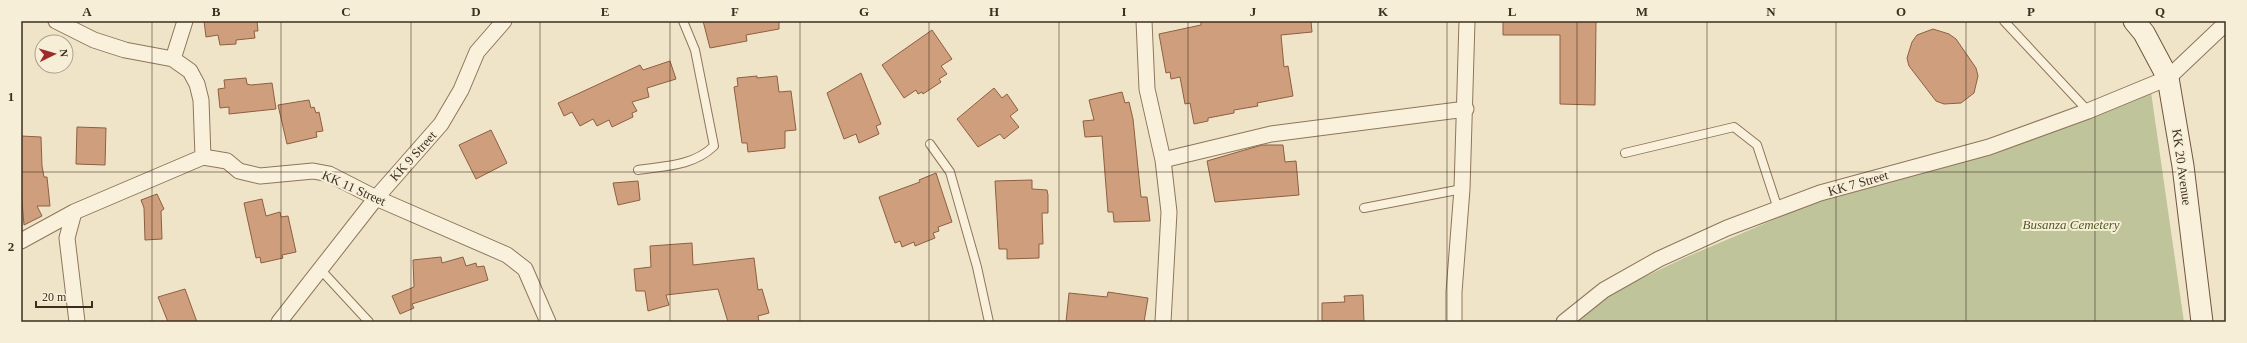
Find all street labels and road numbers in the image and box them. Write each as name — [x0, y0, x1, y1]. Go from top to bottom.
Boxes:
street label: KK 9 Street — [387, 128, 440, 184]
street label: KK 20 Avenue — [2169, 128, 2195, 206]
street label: KK 11 Street — [320, 167, 389, 209]
street label: KK 7 Street — [1826, 167, 1890, 199]

